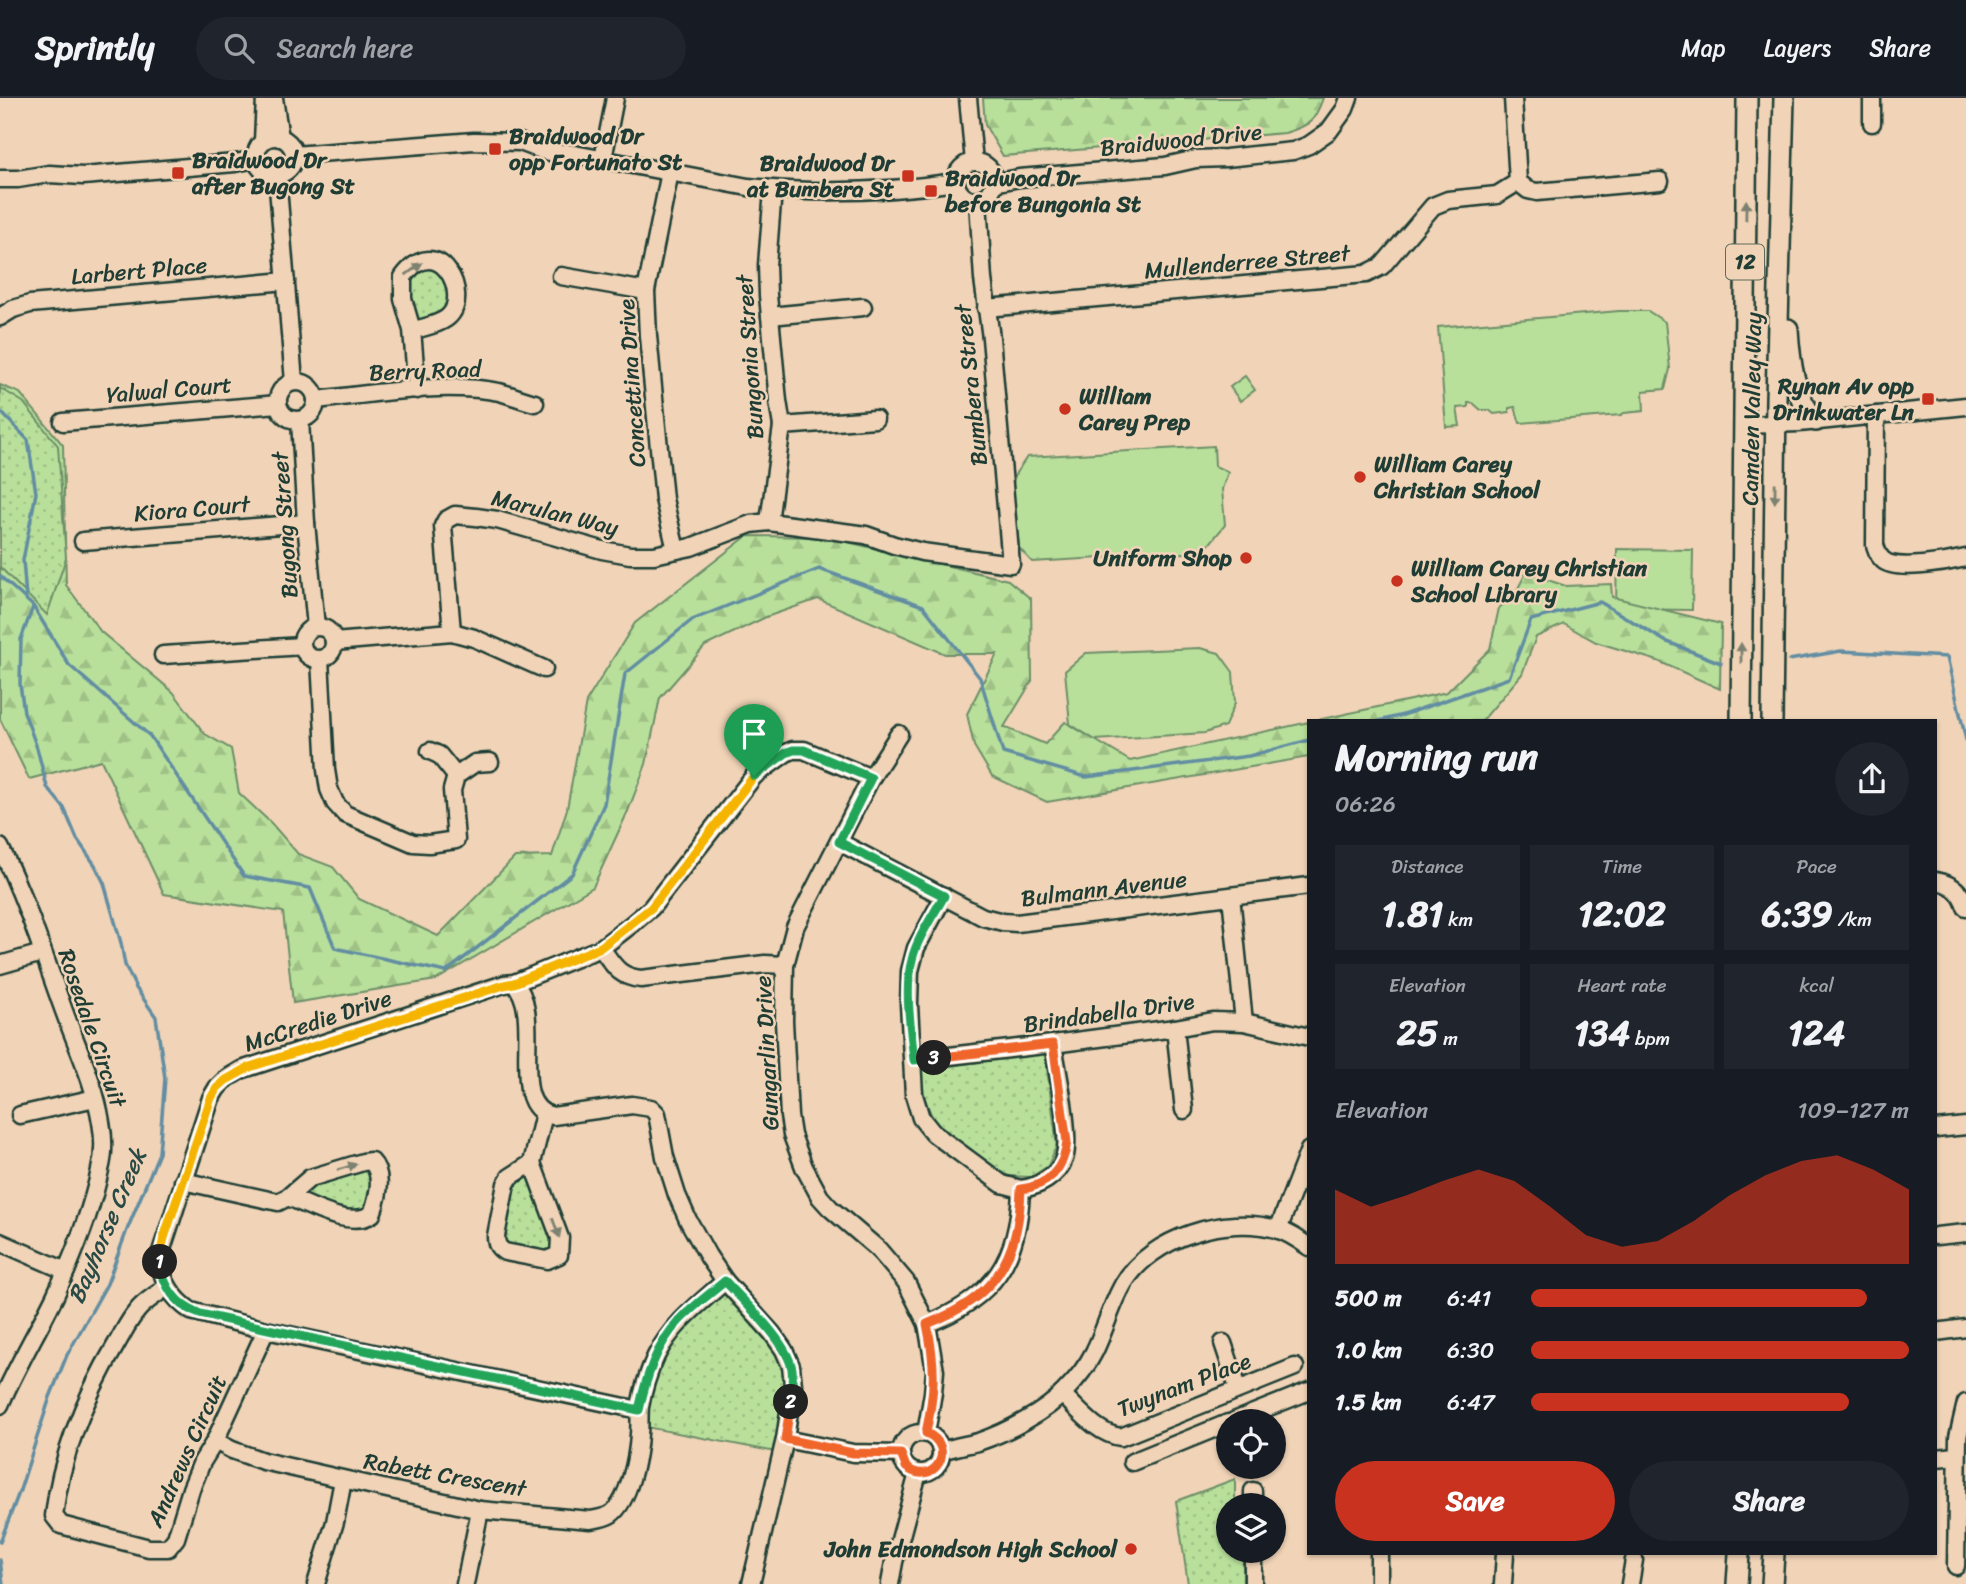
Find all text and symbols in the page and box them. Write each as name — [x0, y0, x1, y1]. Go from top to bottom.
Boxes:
search box — [196, 17, 686, 80]
text: Sprintly — [35, 19, 154, 77]
text: Search here — [276, 25, 413, 71]
text: Map — [1681, 27, 1726, 69]
text: Layers — [1764, 27, 1831, 69]
text: Share — [1869, 27, 1931, 69]
icon: search — [220, 29, 258, 67]
street label: Braidwood Drive — [1098, 111, 1264, 169]
place label: Braidwood Dr opp Fortunato St — [509, 116, 682, 183]
place label: Braidwood Dr after Bugong St — [191, 140, 355, 207]
marker: Braidwood Dr opp Fortunato St — [487, 141, 503, 157]
place label: Braidwood Dr at Bumbera St — [746, 143, 897, 210]
place label: Braidwood Dr before Bungonia St — [944, 158, 1141, 225]
marker: Braidwood Dr after Bugong St — [170, 165, 186, 181]
marker: Braidwood Dr at Bumbera St — [900, 168, 916, 184]
marker: Braidwood Dr before Bungonia St — [923, 183, 939, 199]
one-way arrow — [1740, 199, 1752, 221]
street label: Mullenderree Street — [1142, 232, 1353, 291]
road number: 12 — [1726, 244, 1764, 280]
street label: Larbert Place — [69, 245, 209, 297]
one-way arrow — [404, 262, 423, 276]
street label: Bungonia Street — [724, 272, 776, 441]
street label: Concettina Drive — [606, 298, 658, 468]
street label: Bumbera Street — [942, 300, 1000, 468]
street label: Camden Valley Way — [1730, 312, 1774, 506]
street label: Berry Road — [368, 348, 484, 393]
street label: Yalwal Court — [105, 364, 233, 416]
place label: Rynan Av opp Drinkwater Ln — [1773, 366, 1915, 433]
place label: William Carey Prep — [1078, 376, 1191, 443]
marker: Rynan Av opp Drinkwater Ln — [1920, 391, 1936, 407]
marker: William Carey Prep — [1057, 401, 1073, 417]
place label: William Carey Christian School — [1373, 444, 1541, 511]
street label: Bugong Street — [259, 449, 311, 600]
marker: William Carey Christian School — [1352, 469, 1368, 485]
street label: Marulan Way — [487, 477, 623, 549]
one-way arrow — [1769, 482, 1781, 504]
street label: Kiora Court — [132, 483, 253, 534]
place label: Uniform Shop — [1093, 538, 1232, 579]
place label: William Carey Christian School Library — [1410, 548, 1648, 615]
marker: Uniform Shop — [1238, 550, 1254, 566]
marker: William Carey Christian School Library — [1389, 573, 1405, 589]
one-way arrow — [1735, 642, 1747, 664]
pin — [724, 704, 784, 776]
icon: arrive — [735, 715, 773, 753]
text: Morning run — [1335, 724, 1538, 791]
button: share — [1835, 742, 1909, 816]
text: 06:26 — [1335, 784, 1396, 825]
text: Distance — [1391, 850, 1463, 883]
text: Time — [1602, 850, 1642, 883]
text: Pace — [1797, 850, 1837, 883]
street label: Bulmann Avenue — [1019, 858, 1190, 920]
text: 1.81 — [1382, 883, 1443, 945]
text: 12:02 — [1578, 883, 1666, 945]
text: 6:39 — [1762, 883, 1833, 945]
text: km — [1443, 903, 1473, 936]
text: /km — [1833, 903, 1872, 936]
street label: Rosedale Circuit — [46, 943, 139, 1115]
text: Elevation — [1389, 969, 1466, 1002]
text: Heart rate — [1577, 969, 1667, 1002]
text: kcal — [1799, 969, 1834, 1002]
street label: Gungarlin Drive — [742, 974, 792, 1131]
street label: McCredie Drive — [239, 978, 397, 1064]
street label: Brindabella Drive — [1021, 981, 1197, 1045]
text: 25 — [1397, 1002, 1438, 1064]
text: 134 — [1574, 1002, 1630, 1064]
text: 124 — [1788, 1002, 1845, 1064]
text: m — [1438, 1022, 1458, 1055]
text: bpm — [1630, 1022, 1670, 1055]
pin: 3 — [916, 1040, 951, 1076]
text: 3 — [928, 1041, 939, 1074]
text: Elevation — [1335, 1090, 1428, 1131]
text: 109–127 m — [1798, 1090, 1909, 1131]
water label: Bayhorse Creek — [55, 1141, 159, 1310]
one-way arrow — [337, 1161, 358, 1171]
one-way arrow — [551, 1217, 562, 1238]
pin: 1 — [142, 1244, 178, 1280]
text: 1 — [155, 1245, 164, 1278]
text: 500 m — [1335, 1278, 1402, 1319]
text: 6:41 — [1447, 1278, 1491, 1319]
text: 1.0 km — [1335, 1330, 1402, 1371]
text: 6:30 — [1447, 1330, 1494, 1371]
street label: Twynam Place — [1111, 1341, 1257, 1429]
street label: Andrews Circuit — [135, 1368, 239, 1535]
text: 1.5 km — [1335, 1382, 1402, 1423]
text: 6:47 — [1447, 1382, 1495, 1423]
pin: 2 — [774, 1384, 808, 1420]
text: 2 — [785, 1385, 796, 1418]
map controls — [1216, 1409, 1286, 1563]
button: locate — [1216, 1409, 1286, 1479]
street label: Rabett Crescent — [361, 1441, 531, 1510]
button: Save — [1335, 1461, 1615, 1541]
button: Share — [1629, 1461, 1909, 1541]
button: layers — [1216, 1493, 1286, 1563]
place label: John Edmondson High School — [823, 1529, 1118, 1570]
marker: John Edmondson High School — [1123, 1541, 1139, 1557]

